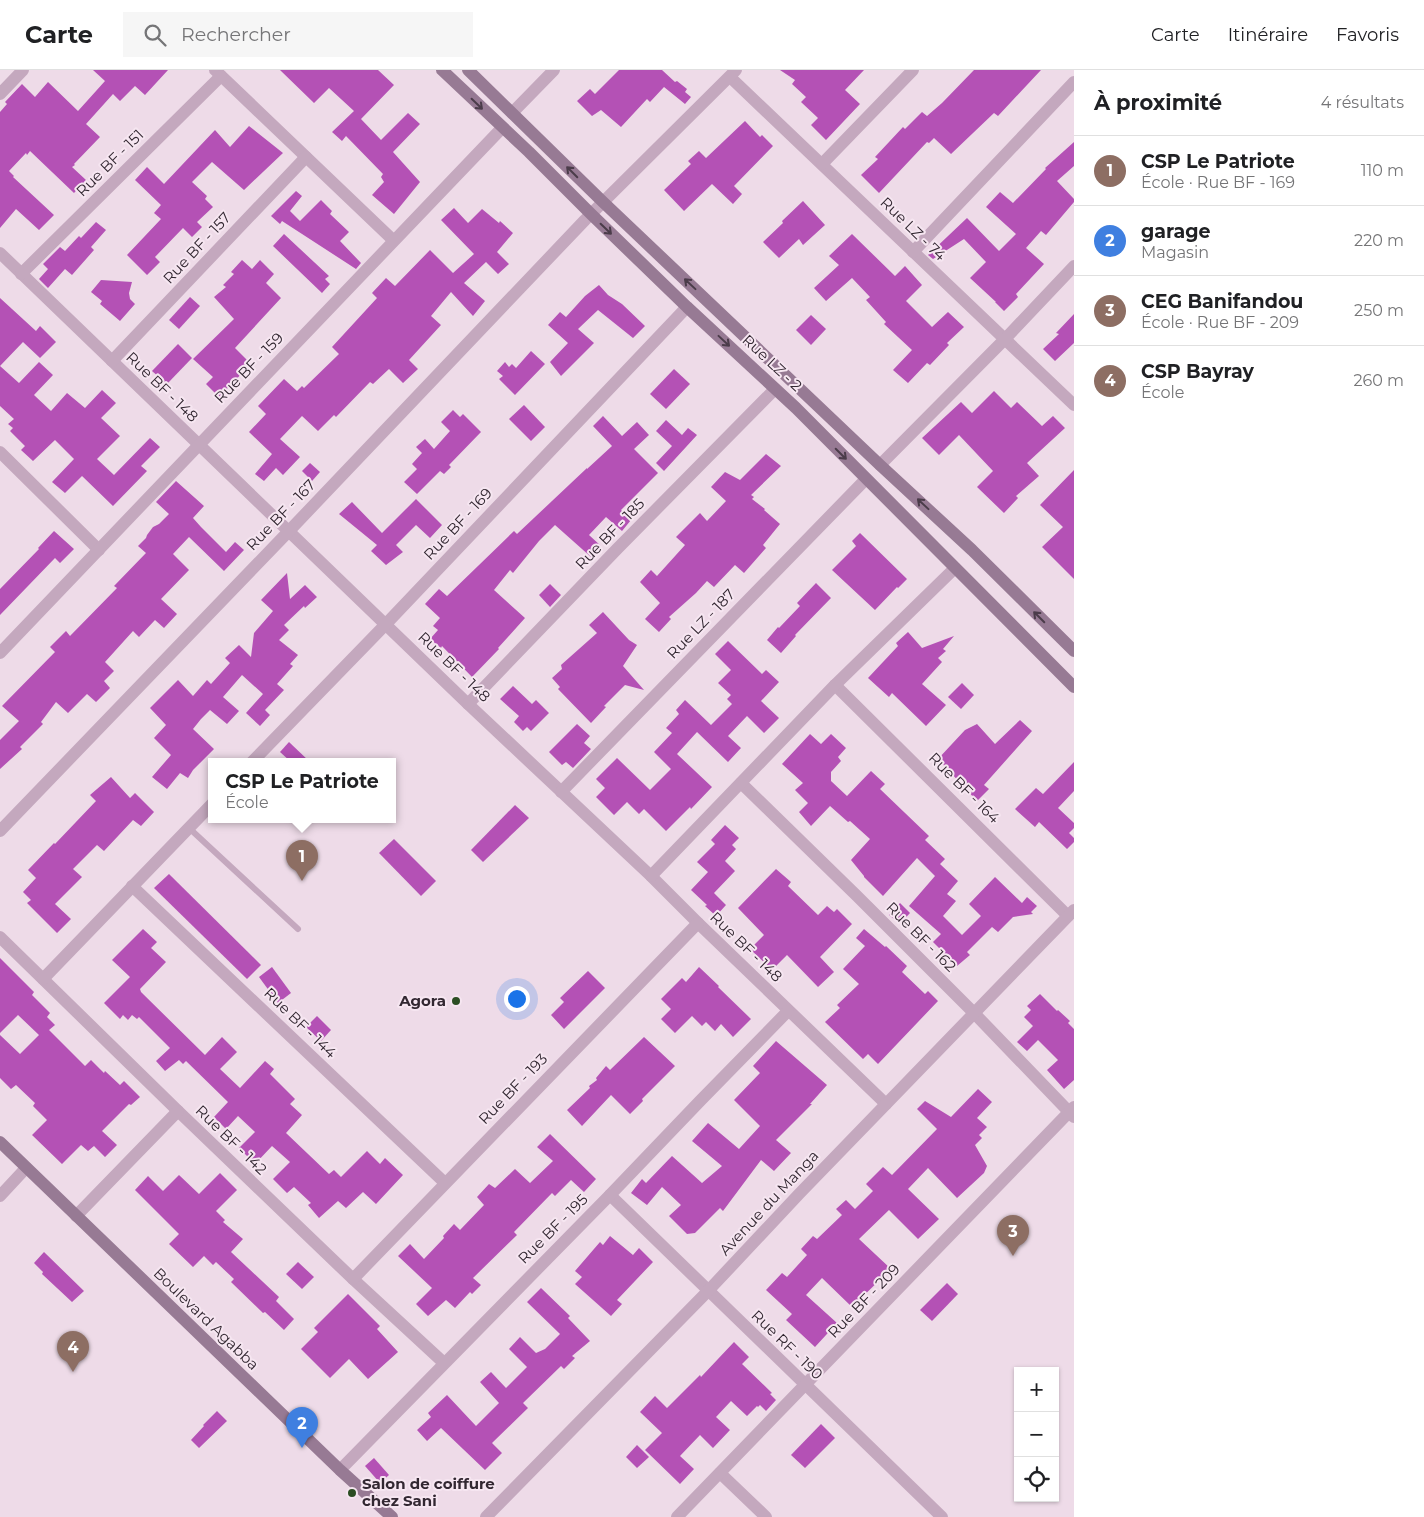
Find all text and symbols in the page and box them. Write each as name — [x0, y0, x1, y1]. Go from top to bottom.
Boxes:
search box — [123, 12, 473, 57]
text: Carte — [25, 20, 93, 49]
icon: search — [141, 21, 169, 49]
text: Rechercher — [181, 23, 291, 46]
text: Carte — [1151, 24, 1200, 46]
text: Itinéraire — [1228, 24, 1308, 46]
text: Favoris — [1336, 24, 1399, 46]
text: À proximité — [1094, 90, 1222, 115]
text: 4 résultats — [1321, 93, 1404, 112]
one-way arrow — [471, 98, 483, 110]
street label: Rue BF - 151 — [72, 125, 147, 200]
text: CSP Le Patriote — [1141, 150, 1295, 173]
text: 1 — [1107, 161, 1113, 180]
text: 110 m — [1361, 161, 1404, 180]
one-way arrow — [566, 166, 579, 178]
text: École · Rue BF - 169 — [1141, 173, 1295, 192]
street label: Rue LZ - 74 — [877, 193, 950, 265]
street label: Rue BF - 157 — [159, 208, 235, 287]
text: garage — [1141, 220, 1211, 243]
one-way arrow — [600, 223, 612, 235]
text: 2 — [1105, 231, 1115, 250]
text: 220 m — [1354, 231, 1404, 250]
text: Magasin — [1141, 243, 1209, 262]
one-way arrow — [683, 278, 696, 290]
text: CEG Banifandou — [1141, 290, 1303, 313]
text: 3 — [1105, 301, 1115, 320]
text: 250 m — [1354, 301, 1404, 320]
text: École · Rue BF - 209 — [1141, 313, 1299, 332]
street label: Rue BF - 159 — [210, 328, 287, 407]
street label: Rue LZ - 2 — [739, 330, 806, 395]
one-way arrow — [717, 335, 730, 347]
street label: Rue BF - 148 — [122, 347, 203, 426]
text: CSP Bayray — [1141, 360, 1254, 383]
text: 4 — [1104, 371, 1116, 390]
text: 260 m — [1353, 371, 1404, 390]
text: École — [1141, 383, 1184, 402]
one-way arrow — [835, 447, 847, 460]
street label: Rue BF - 167 — [242, 475, 319, 554]
street label: Rue BF - 169 — [419, 484, 496, 564]
street label: Rue BF - 185 — [571, 494, 648, 573]
one-way arrow — [916, 498, 929, 510]
street label: Rue LZ - 187 — [663, 585, 739, 663]
one-way arrow — [1033, 611, 1046, 623]
street label: Rue BF - 148 — [414, 627, 495, 706]
street label: Rue BF - 164 — [925, 748, 1004, 827]
popup — [208, 758, 396, 823]
text: CSP Le Patriote — [225, 770, 379, 793]
text: École — [225, 793, 269, 812]
pin: 1 — [286, 840, 318, 881]
street label: Rue BF - 162 — [882, 898, 960, 976]
street label: Rue BF - 148 — [706, 907, 787, 986]
street label: Rue BF - 144 — [260, 983, 341, 1062]
your location — [504, 986, 530, 1012]
place label: Agora — [398, 991, 446, 1010]
marker: Agora — [450, 995, 462, 1007]
street label: Rue BF - 193 — [474, 1049, 551, 1128]
street label: Rue BF - 142 — [192, 1101, 271, 1178]
street label: Avenue du Manga — [715, 1146, 822, 1259]
street label: Rue BF - 195 — [514, 1190, 592, 1268]
pin: 3 — [997, 1215, 1029, 1256]
street label: Rue BF - 209 — [824, 1260, 904, 1342]
street label: Boulevard Agabba — [150, 1263, 263, 1374]
street label: Rue RF - 190 — [748, 1306, 827, 1384]
pin: 4 — [57, 1331, 89, 1372]
map controls — [1014, 1367, 1059, 1502]
button: + — [1014, 1367, 1059, 1412]
pin: 2 — [286, 1407, 318, 1448]
button: − — [1014, 1412, 1059, 1457]
button: locate — [1014, 1457, 1059, 1502]
place label: Salon de coiffure chez Sani — [362, 1474, 495, 1510]
marker: Salon de coiffure chez Sani — [346, 1487, 358, 1499]

